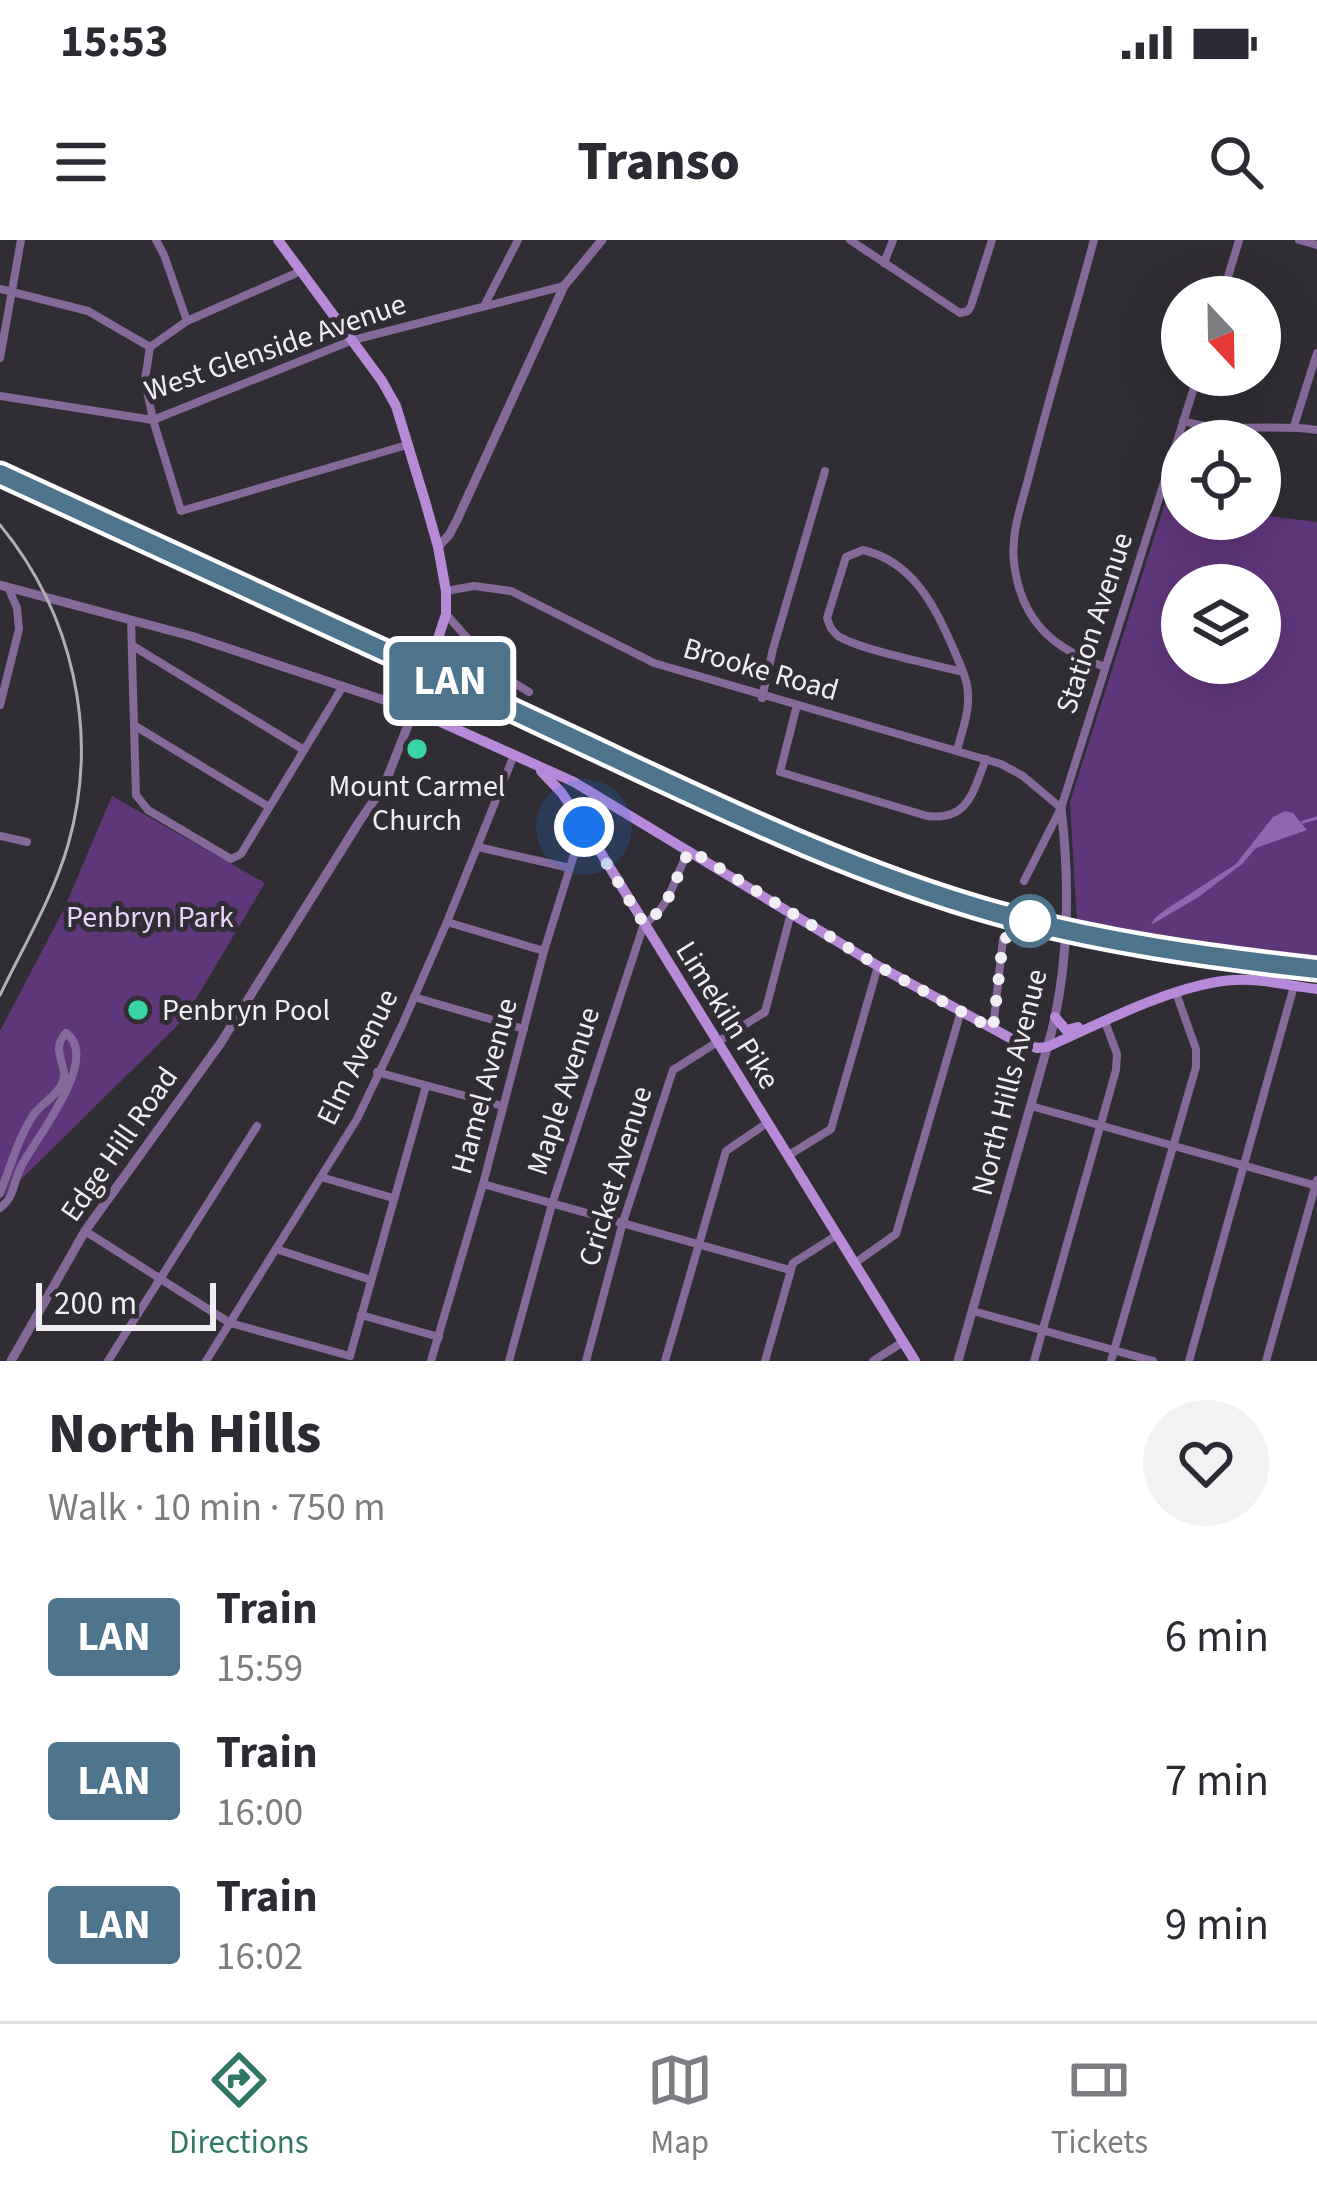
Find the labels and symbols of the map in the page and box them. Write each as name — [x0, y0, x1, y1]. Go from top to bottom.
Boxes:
north arrow — [1161, 276, 1281, 396]
street label: West Glenside Avenue — [139, 283, 412, 412]
street label: Station Avenue — [1045, 527, 1144, 719]
street label: Brooke Road — [678, 627, 844, 712]
line badge: LAN — [381, 642, 519, 720]
marker: Mount Carmel Church — [404, 736, 430, 762]
place label: Mount Carmel Church — [329, 765, 506, 842]
your location — [554, 797, 614, 857]
park label: Penbryn Park — [66, 896, 234, 939]
unlabelled marker — [1005, 896, 1055, 946]
street label: Limekiln Pike — [665, 933, 790, 1098]
street label: North Hills Avenue — [961, 964, 1058, 1200]
street label: Elm Avenue — [306, 982, 409, 1133]
place label: Penbryn Pool — [162, 989, 330, 1032]
street label: Hamel Avenue — [440, 993, 529, 1179]
marker: Penbryn Pool — [125, 997, 151, 1023]
street label: Maple Avenue — [516, 1001, 611, 1181]
street label: Edge Hill Road — [50, 1058, 189, 1231]
street label: Cricket Avenue — [568, 1081, 663, 1271]
scale bar — [36, 1277, 216, 1330]

